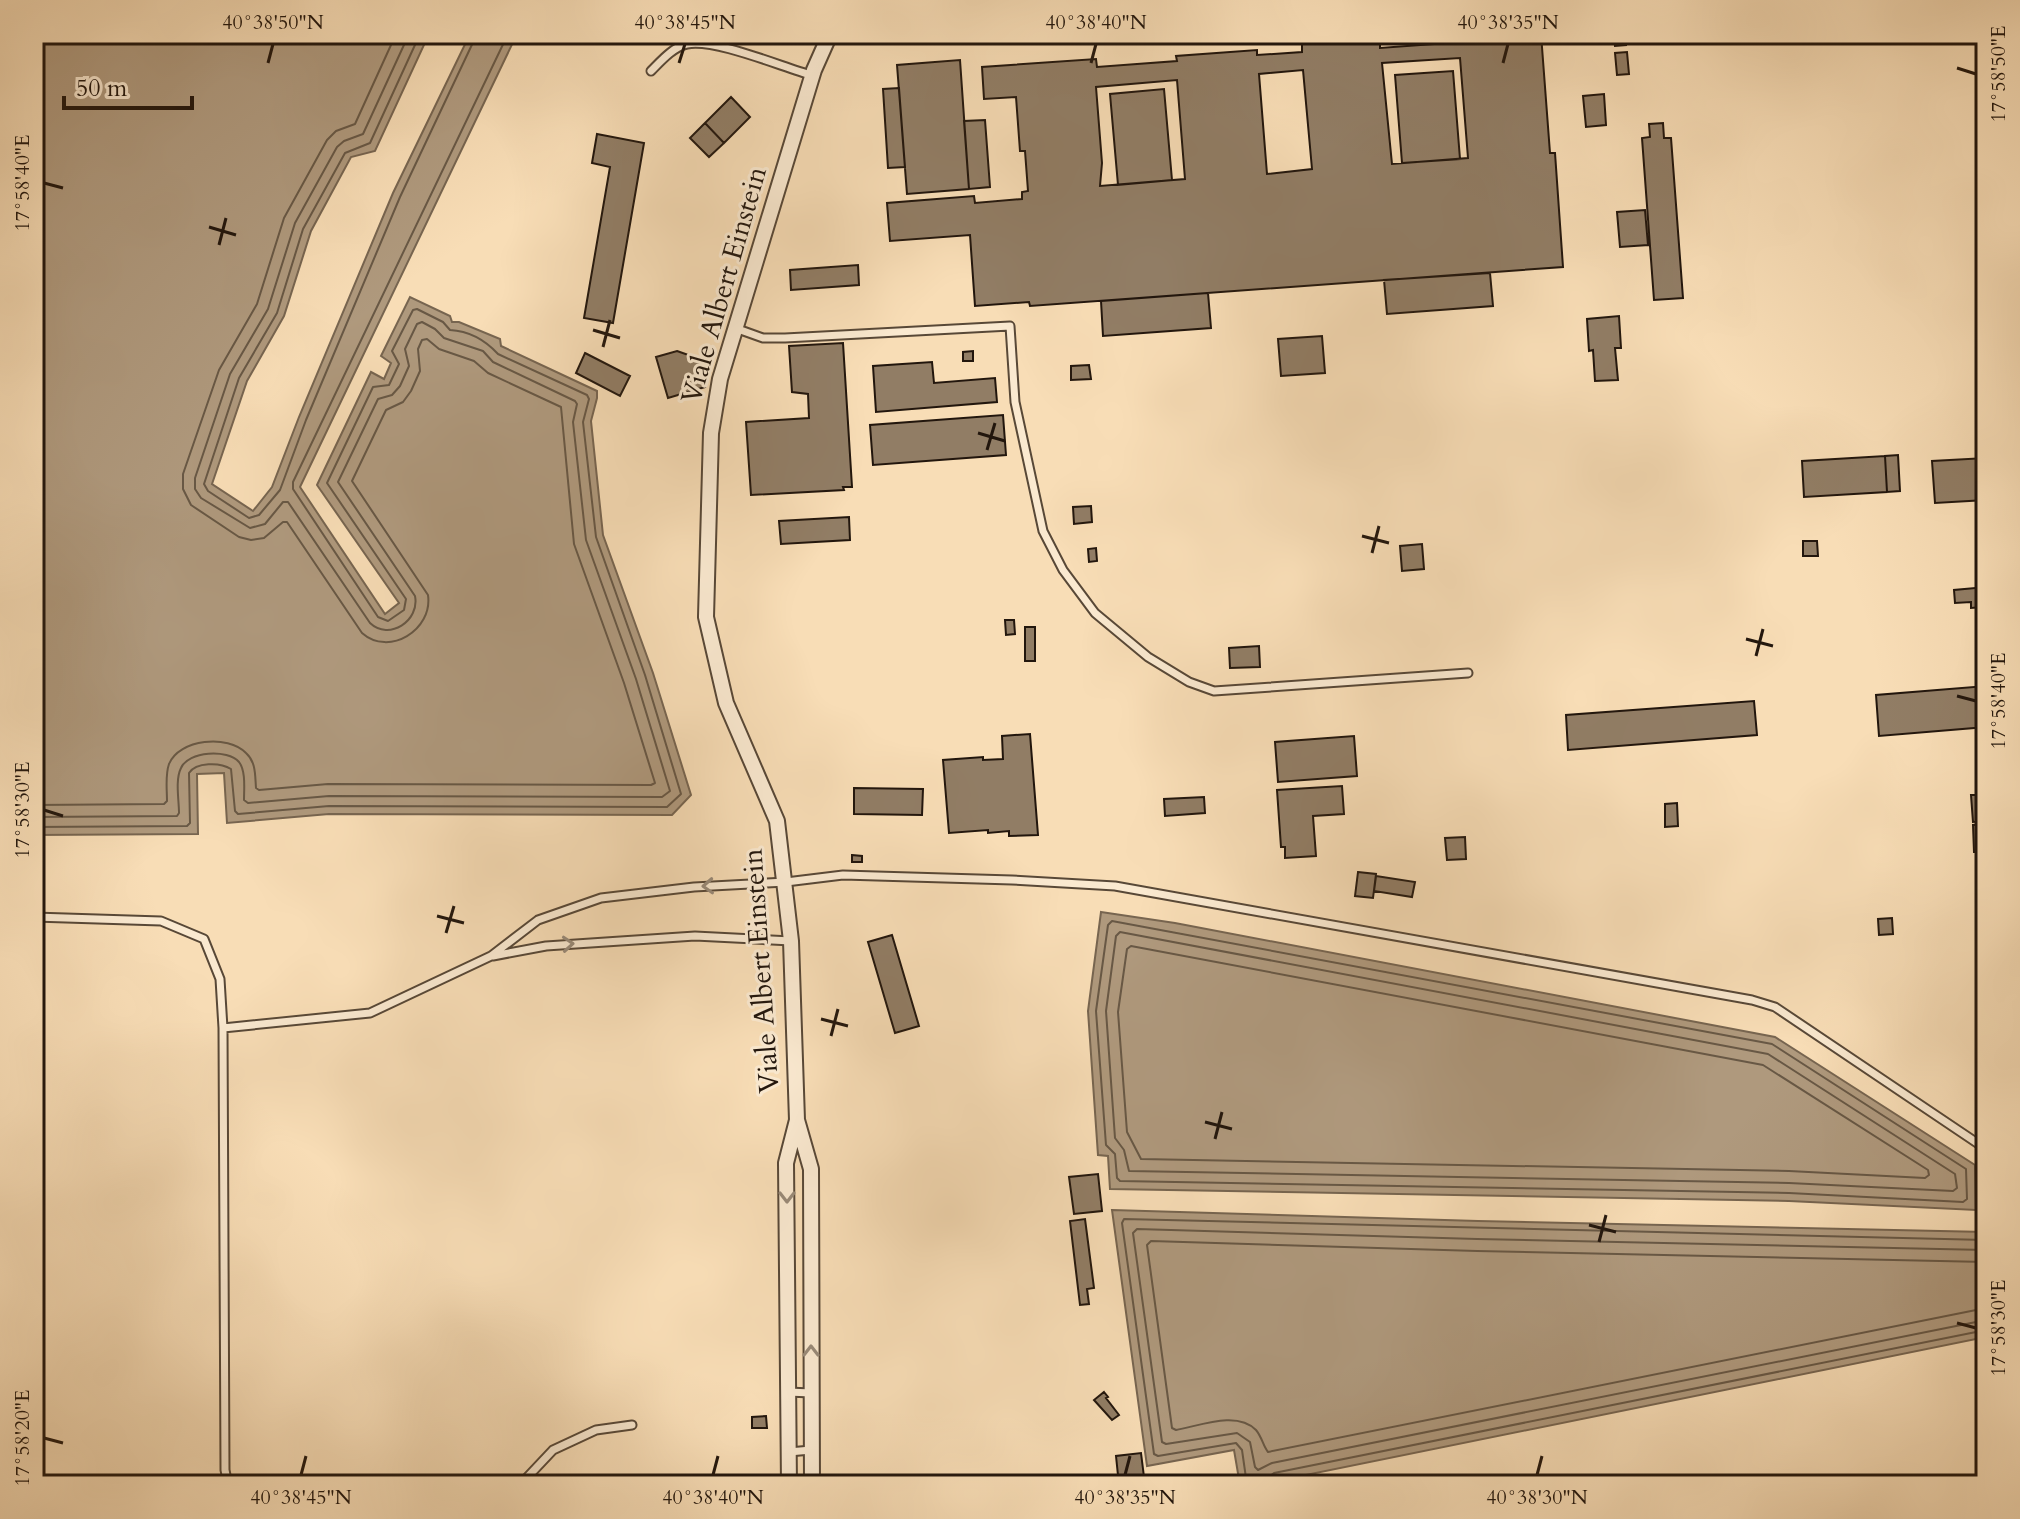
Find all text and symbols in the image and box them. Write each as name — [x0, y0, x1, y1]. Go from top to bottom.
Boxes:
text: 40°38'50"N — [222, 9, 324, 36]
text: 40°38'45"N — [634, 9, 736, 36]
text: 40°38'40"N — [1045, 9, 1147, 36]
text: 40°38'35"N — [1457, 9, 1559, 36]
text: 17°58'50"E — [1985, 26, 2012, 122]
scale bar — [64, 60, 192, 110]
text: 50 m — [76, 72, 128, 105]
text: 17°58'40"E — [9, 135, 36, 231]
street label: Viale Albert Einstein — [672, 162, 776, 408]
text: 17°58'40"E — [1985, 653, 2012, 749]
text: 17°58'30"E — [9, 762, 36, 858]
street label: Viale Albert Einstein — [733, 847, 789, 1095]
one-way arrow — [701, 878, 714, 895]
one-way arrow — [562, 936, 575, 953]
one-way arrow — [778, 1191, 796, 1204]
text: 17°58'30"E — [1985, 1280, 2012, 1376]
one-way arrow — [802, 1344, 820, 1357]
text: 17°58'20"E — [9, 1390, 36, 1486]
text: 40°38'45"N — [250, 1484, 352, 1511]
text: 40°38'40"N — [662, 1484, 764, 1511]
text: 40°38'35"N — [1074, 1484, 1176, 1511]
text: 40°38'30"N — [1486, 1484, 1588, 1511]

